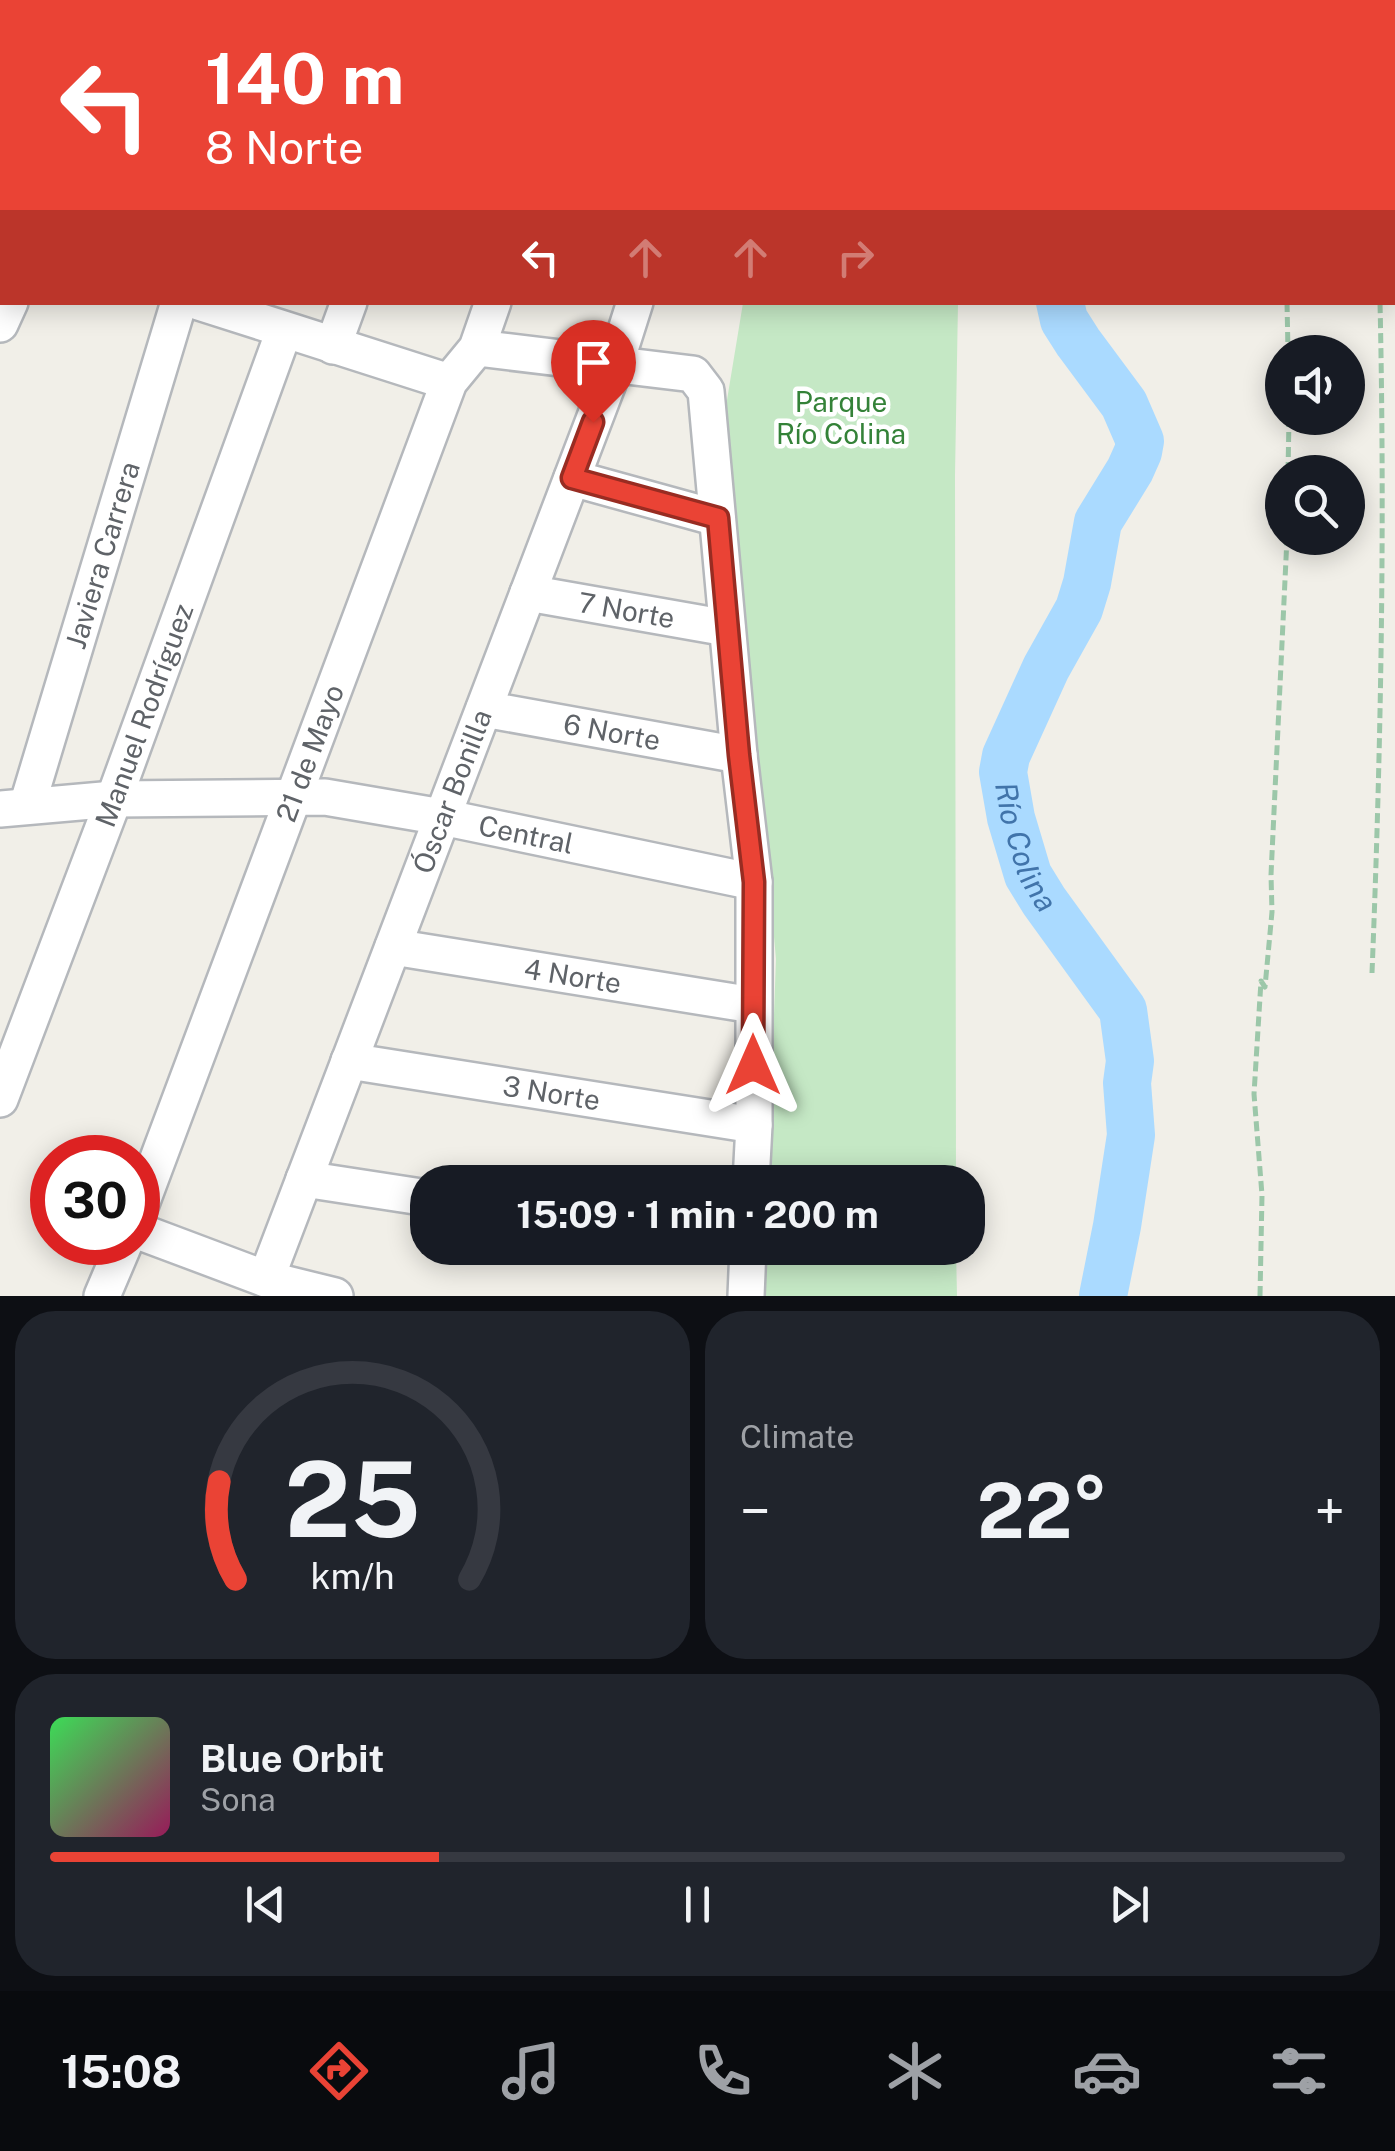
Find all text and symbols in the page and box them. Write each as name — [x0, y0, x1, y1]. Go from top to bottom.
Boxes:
text: 140 m — [205, 37, 404, 120]
icon: left — [40, 40, 170, 170]
text: 8 Norte — [205, 121, 363, 174]
icon: left — [513, 230, 568, 285]
icon: ahead — [618, 230, 673, 285]
icon: ahead — [723, 230, 778, 285]
icon: right — [828, 230, 883, 285]
pin — [551, 320, 636, 423]
icon: arrive — [566, 335, 621, 390]
map controls — [1265, 335, 1365, 555]
button: sound — [1265, 335, 1365, 435]
park label: Parque Río Colina — [776, 385, 906, 450]
button: search — [1265, 455, 1365, 555]
street label: Javiera Carrera — [58, 458, 146, 653]
street label: 7 Norte — [576, 585, 677, 635]
street label: Manuel Rodríguez — [88, 599, 200, 831]
street label: 21 de Mayo — [269, 680, 350, 826]
street label: Óscar Bonilla — [406, 705, 498, 878]
street label: 6 Norte — [561, 707, 663, 757]
water label: Río Colina — [988, 779, 1065, 918]
street label: Central — [476, 808, 577, 860]
street label: 4 Norte — [522, 951, 624, 1000]
position arrow — [701, 1013, 805, 1117]
street label: 3 Norte — [501, 1069, 603, 1116]
speed limit sign: 30 — [30, 1135, 160, 1265]
text: 15:09 · 1 min · 200 m — [516, 1192, 879, 1237]
text: Climate — [740, 1418, 854, 1455]
text: 25 — [284, 1438, 421, 1560]
text: 22° — [977, 1467, 1108, 1555]
text: − — [740, 1479, 771, 1543]
text: + — [1315, 1479, 1345, 1543]
text: km/h — [310, 1555, 395, 1597]
text: Blue Orbit — [200, 1736, 384, 1781]
text: Sona — [200, 1781, 276, 1818]
icon: previous — [238, 1877, 293, 1932]
icon: pause — [670, 1877, 725, 1932]
icon: next — [1102, 1877, 1157, 1932]
icon: directions — [304, 2036, 374, 2106]
icon: music — [496, 2036, 566, 2106]
icon: phone — [688, 2036, 758, 2106]
icon: climate — [880, 2036, 950, 2106]
icon: car — [1072, 2036, 1142, 2106]
icon: filters — [1264, 2036, 1334, 2106]
text: 15:08 — [61, 2045, 182, 2098]

